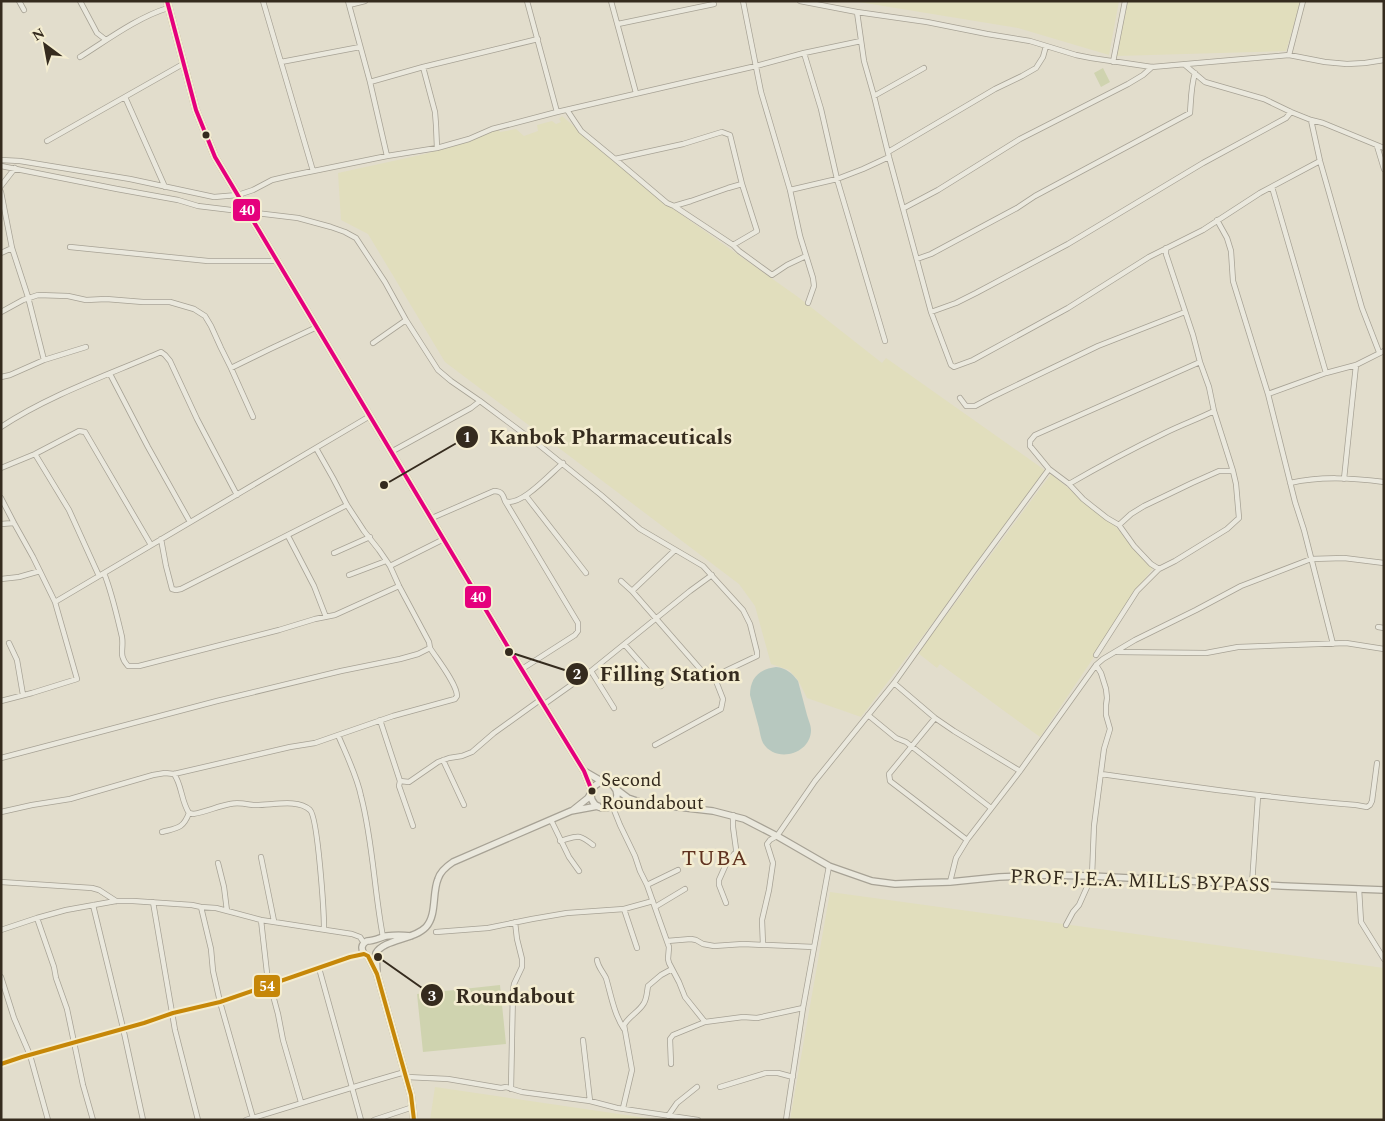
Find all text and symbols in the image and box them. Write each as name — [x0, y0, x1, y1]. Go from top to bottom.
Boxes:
north arrow — [20, 20, 70, 70]
text: N — [28, 22, 49, 46]
unlabelled marker — [201, 130, 211, 140]
line badge: 40 — [232, 198, 261, 222]
text: 40 — [239, 200, 255, 221]
callout: Kanbok Pharmaceuticals — [454, 419, 742, 455]
text: Kanbok Pharmaceuticals — [489, 422, 733, 454]
text: 1 — [463, 426, 471, 449]
line badge: 40 — [464, 585, 492, 609]
text: 40 — [470, 587, 486, 608]
callout: Filling Station — [564, 656, 750, 692]
text: Filling Station — [600, 659, 741, 691]
text: 2 — [573, 663, 581, 686]
place label: Second Roundabout — [601, 766, 704, 818]
marker: Second Roundabout — [587, 786, 597, 796]
district label: TUBA — [681, 842, 749, 875]
street label: PROF. J.E.A. MILLS BYPASS — [1010, 861, 1270, 901]
line badge: 54 — [253, 974, 281, 998]
text: 54 — [259, 976, 275, 997]
callout: Roundabout — [420, 977, 584, 1013]
text: Roundabout — [455, 981, 575, 1013]
text: 3 — [428, 985, 436, 1008]

